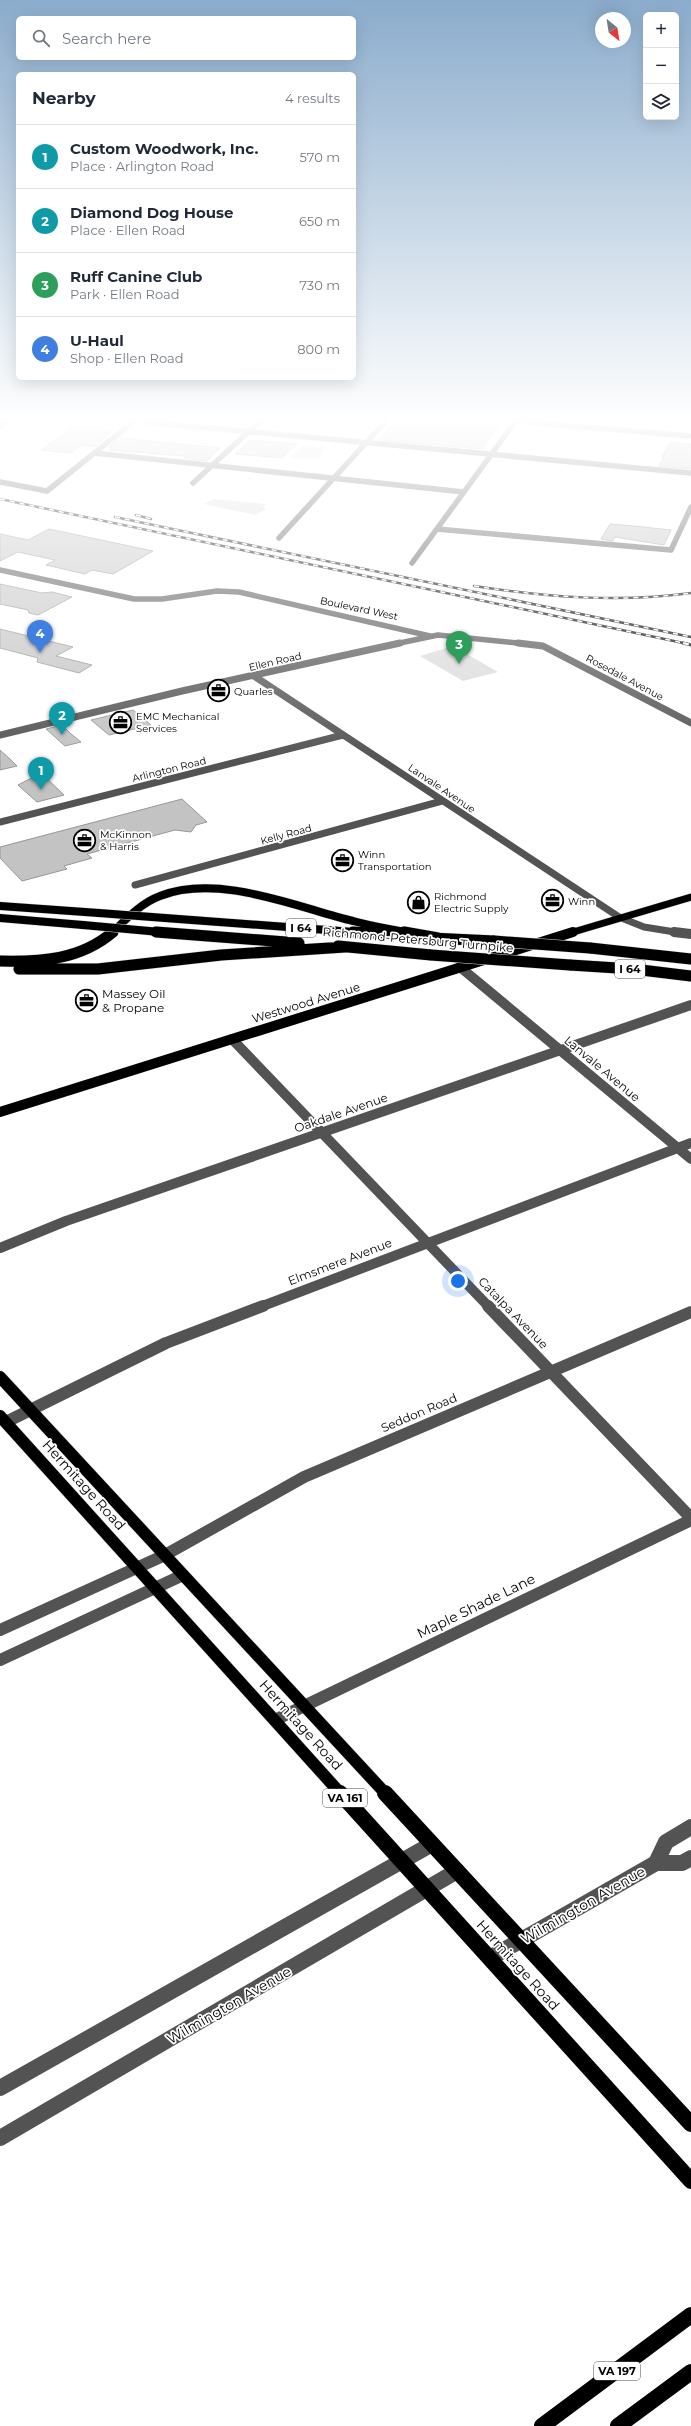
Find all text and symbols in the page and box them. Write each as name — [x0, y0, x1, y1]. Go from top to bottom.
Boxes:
north arrow — [595, 12, 631, 48]
map controls — [643, 12, 679, 120]
button: + — [643, 12, 679, 48]
search box — [16, 16, 356, 60]
icon: search — [30, 27, 52, 49]
text: Search here — [62, 29, 151, 48]
button: − — [643, 48, 679, 84]
button: layers — [643, 84, 679, 120]
text: Nearby — [32, 88, 96, 108]
text: 4 results — [285, 90, 340, 106]
text: Custom Woodwork, Inc. — [70, 139, 258, 158]
text: 1 — [42, 149, 48, 165]
text: 570 m — [300, 149, 340, 165]
text: Place · Arlington Road — [70, 158, 214, 174]
text: Diamond Dog House — [70, 203, 233, 222]
text: 2 — [41, 213, 49, 229]
text: 650 m — [299, 213, 340, 229]
text: Place · Ellen Road — [70, 222, 185, 238]
text: Ruff Canine Club — [70, 267, 202, 286]
text: 3 — [41, 277, 49, 293]
text: 730 m — [299, 277, 340, 293]
text: Park · Ellen Road — [70, 286, 180, 302]
text: U-Haul — [70, 331, 124, 350]
text: 4 — [41, 341, 49, 357]
text: 800 m — [297, 341, 340, 357]
text: Shop · Ellen Road — [70, 350, 184, 366]
street label: Boulevard West — [319, 594, 399, 623]
pin: 4 — [27, 620, 53, 653]
pin: 3 — [446, 631, 472, 664]
street label: Ellen Road — [248, 649, 303, 674]
street label: Rosedale Avenue — [584, 651, 666, 703]
office icon: Quarles — [206, 678, 232, 704]
place label: Quarles — [234, 685, 273, 698]
pin: 2 — [49, 702, 75, 735]
office icon: EMC Mechanical Services — [108, 709, 134, 735]
place label: EMC Mechanical Services — [136, 710, 219, 735]
street label: Arlington Road — [131, 754, 207, 785]
pin: 1 — [28, 757, 54, 790]
street label: Lanvale Avenue — [405, 761, 478, 816]
street label: Kelly Road — [259, 821, 313, 848]
office icon: McKinnon & Harris — [71, 827, 97, 853]
place label: McKinnon & Harris — [100, 828, 152, 853]
office icon: Winn Transportation — [330, 847, 356, 873]
place label: Winn Transportation — [358, 848, 432, 873]
office icon: Winn — [539, 888, 565, 914]
shop icon: Richmond Electric Supply — [406, 889, 432, 915]
place label: Richmond Electric Supply — [434, 890, 509, 915]
place label: Winn — [568, 895, 595, 908]
road number: I 64 — [286, 919, 316, 937]
street label: Richmond-Petersburg Turnpike — [322, 924, 514, 955]
road number: I 64 — [615, 960, 645, 978]
street label: Westwood Avenue — [250, 979, 362, 1026]
place label: Massey Oil & Propane — [102, 986, 166, 1015]
office icon: Massey Oil & Propane — [73, 988, 99, 1014]
street label: Lanvale Avenue — [561, 1033, 643, 1105]
street label: Oakdale Avenue — [292, 1089, 390, 1136]
street label: Elmsmere Avenue — [286, 1235, 394, 1288]
your location — [448, 1271, 468, 1291]
street label: Catalpa Avenue — [475, 1274, 551, 1352]
street label: Seddon Road — [379, 1390, 459, 1435]
street label: Hermitage Road — [39, 1436, 129, 1534]
street label: Maple Shade Lane — [414, 1570, 538, 1642]
street label: Hermitage Road — [256, 1676, 346, 1774]
road number: VA 161 — [323, 1789, 367, 1807]
street label: Wilmington Avenue — [518, 1862, 648, 1948]
street label: Hermitage Road — [473, 1916, 563, 2014]
street label: Wilmington Avenue — [164, 1962, 294, 2048]
road number: VA 197 — [594, 2362, 640, 2380]

